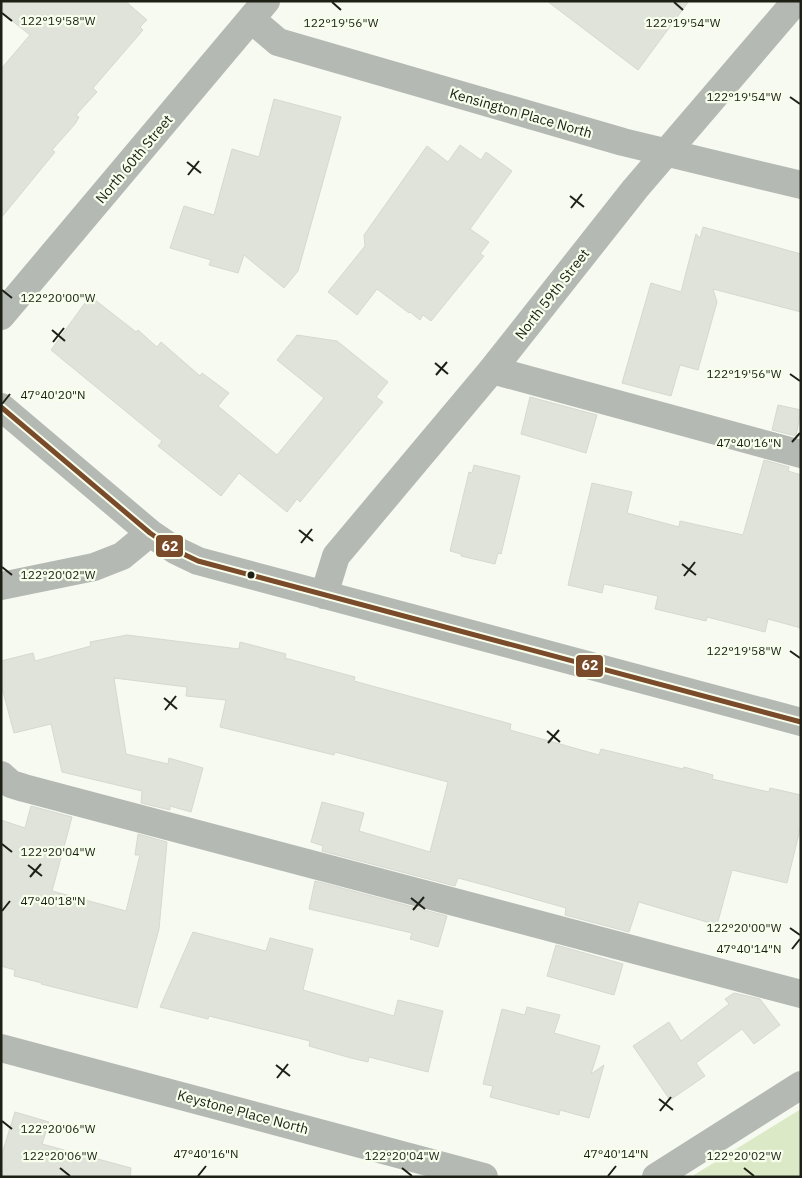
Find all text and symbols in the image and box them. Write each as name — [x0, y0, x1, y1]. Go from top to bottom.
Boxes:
text: 122°19'58"W — [21, 13, 96, 28]
text: 122°19'56"W — [304, 15, 379, 30]
text: 122°19'54"W — [646, 15, 721, 30]
street label: Kensington Place North — [448, 84, 594, 142]
text: 122°19'54"W — [707, 89, 782, 104]
street label: North 60th Street — [92, 111, 176, 207]
street label: North 59th Street — [511, 245, 593, 343]
text: 122°20'00"W — [21, 290, 96, 305]
text: 122°19'56"W — [707, 366, 782, 381]
text: 47°40'20"N — [20, 387, 86, 402]
text: 47°40'16"N — [716, 435, 782, 450]
line badge: 62 — [155, 534, 184, 558]
text: 62 — [162, 537, 178, 555]
text: 122°20'02"W — [21, 567, 96, 582]
unlabelled marker — [246, 570, 256, 580]
text: 122°19'58"W — [707, 643, 782, 658]
line badge: 62 — [575, 654, 604, 678]
text: 62 — [582, 656, 598, 674]
text: 122°20'04"W — [21, 844, 96, 859]
text: 47°40'18"N — [20, 893, 86, 908]
text: 122°20'00"W — [707, 920, 782, 935]
text: 47°40'14"N — [716, 941, 782, 956]
street label: Keystone Place North — [175, 1086, 311, 1138]
text: 122°20'06"W — [21, 1121, 96, 1136]
text: 47°40'16"N — [173, 1146, 239, 1161]
text: 47°40'14"N — [583, 1146, 649, 1161]
text: 122°20'06"W — [23, 1148, 98, 1163]
text: 122°20'04"W — [365, 1148, 440, 1163]
text: 122°20'02"W — [707, 1148, 782, 1163]

